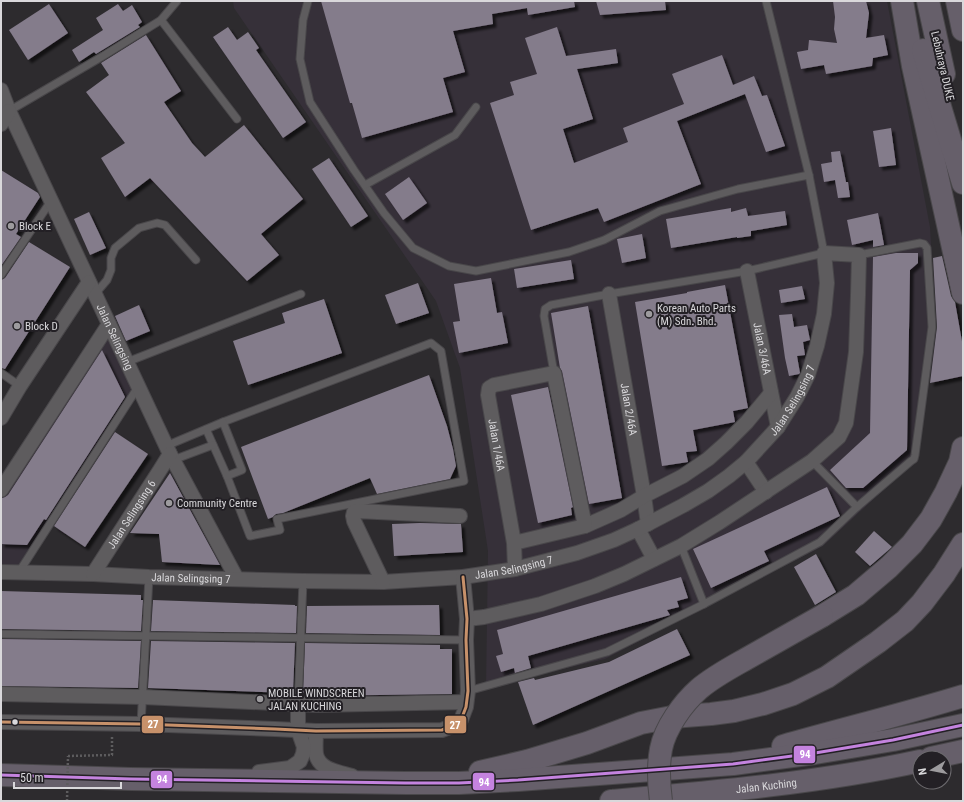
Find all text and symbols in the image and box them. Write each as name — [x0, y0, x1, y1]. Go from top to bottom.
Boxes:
street label: Lebuhraya DUKE — [928, 30, 957, 103]
place label: Block E — [19, 220, 52, 233]
marker: Block E — [6, 221, 16, 231]
street label: Jalan Selingsing — [94, 302, 136, 372]
place label: Korean Auto Parts (M) Sdn. Bhd. — [657, 302, 736, 328]
marker: Korean Auto Parts (M) Sdn. Bhd. — [644, 309, 654, 319]
place label: Block D — [25, 320, 58, 333]
marker: Block D — [12, 321, 22, 331]
street label: Jalan 3/46A — [750, 321, 774, 377]
street label: Jalan Selingsing 7 — [767, 364, 818, 438]
street label: Jalan 2/46A — [618, 382, 640, 437]
street label: Jalan 1/46A — [485, 418, 507, 473]
street label: Jalan Selingsing 6 — [105, 478, 159, 551]
place label: Community Centre — [177, 497, 257, 510]
marker: Community Centre — [164, 498, 174, 508]
street label: Jalan Selingsing 7 — [474, 554, 554, 582]
street label: Jalan Selingsing 7 — [151, 571, 231, 586]
place label: MOBILE WINDSCREEN JALAN KUCHING — [268, 687, 365, 713]
marker: MOBILE WINDSCREEN JALAN KUCHING — [255, 694, 265, 704]
line badge: 27 — [141, 715, 164, 734]
line badge: 27 — [444, 715, 467, 734]
unlabelled marker — [10, 717, 20, 727]
text: 27 — [147, 718, 159, 731]
text: 27 — [449, 719, 461, 732]
line badge: 94 — [793, 745, 816, 764]
text: 94 — [799, 748, 811, 761]
north arrow — [912, 750, 952, 790]
scale bar — [14, 764, 121, 790]
text: N — [916, 767, 930, 776]
line badge: 94 — [150, 770, 173, 789]
text: 50 m — [20, 771, 44, 785]
line badge: 94 — [472, 772, 495, 791]
text: 94 — [156, 773, 168, 786]
text: 94 — [478, 776, 490, 789]
street label: Jalan Kuching — [735, 776, 798, 796]

